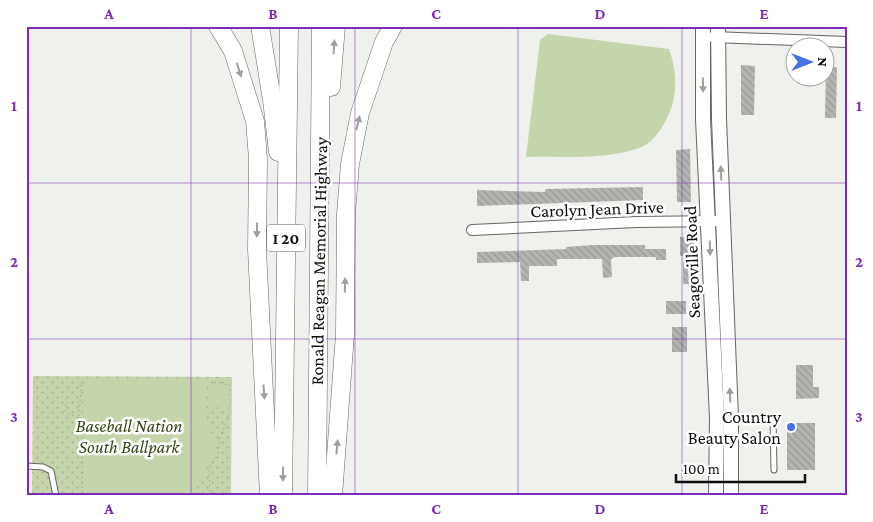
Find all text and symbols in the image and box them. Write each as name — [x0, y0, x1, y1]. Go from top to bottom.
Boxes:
text: A — [103, 5, 114, 22]
text: B — [268, 5, 278, 22]
text: C — [431, 5, 441, 22]
text: D — [594, 5, 606, 22]
text: E — [759, 5, 769, 22]
one-way arrow — [330, 38, 338, 54]
north arrow — [786, 38, 836, 88]
text: N — [815, 57, 831, 67]
one-way arrow — [236, 62, 244, 77]
one-way arrow — [699, 78, 707, 94]
text: 1 — [11, 97, 17, 114]
text: 1 — [856, 97, 862, 114]
one-way arrow — [354, 116, 362, 131]
street label: Ronald Reagan Memorial Highway — [307, 136, 331, 385]
one-way arrow — [717, 164, 725, 180]
street label: Carolyn Jean Drive — [530, 197, 664, 221]
street label: Seagoville Road — [680, 205, 704, 319]
one-way arrow — [253, 222, 261, 238]
road number: I 20 — [267, 224, 305, 252]
one-way arrow — [706, 240, 714, 256]
text: 2 — [10, 253, 18, 270]
text: 2 — [855, 253, 863, 270]
one-way arrow — [341, 277, 349, 293]
one-way arrow — [260, 384, 268, 400]
one-way arrow — [725, 386, 733, 402]
place label: Country Beauty Salon — [688, 407, 782, 448]
text: 3 — [10, 408, 18, 425]
text: 3 — [855, 408, 863, 425]
park label: Baseball Nation South Ballpark — [76, 416, 182, 457]
marker: Country Beauty Salon — [785, 421, 797, 433]
one-way arrow — [333, 439, 341, 455]
scale bar — [676, 452, 804, 484]
text: 100 m — [683, 461, 720, 477]
one-way arrow — [279, 466, 287, 482]
text: A — [103, 500, 114, 517]
text: B — [268, 500, 278, 517]
text: C — [431, 500, 441, 517]
text: D — [594, 500, 606, 517]
text: E — [759, 500, 769, 517]

